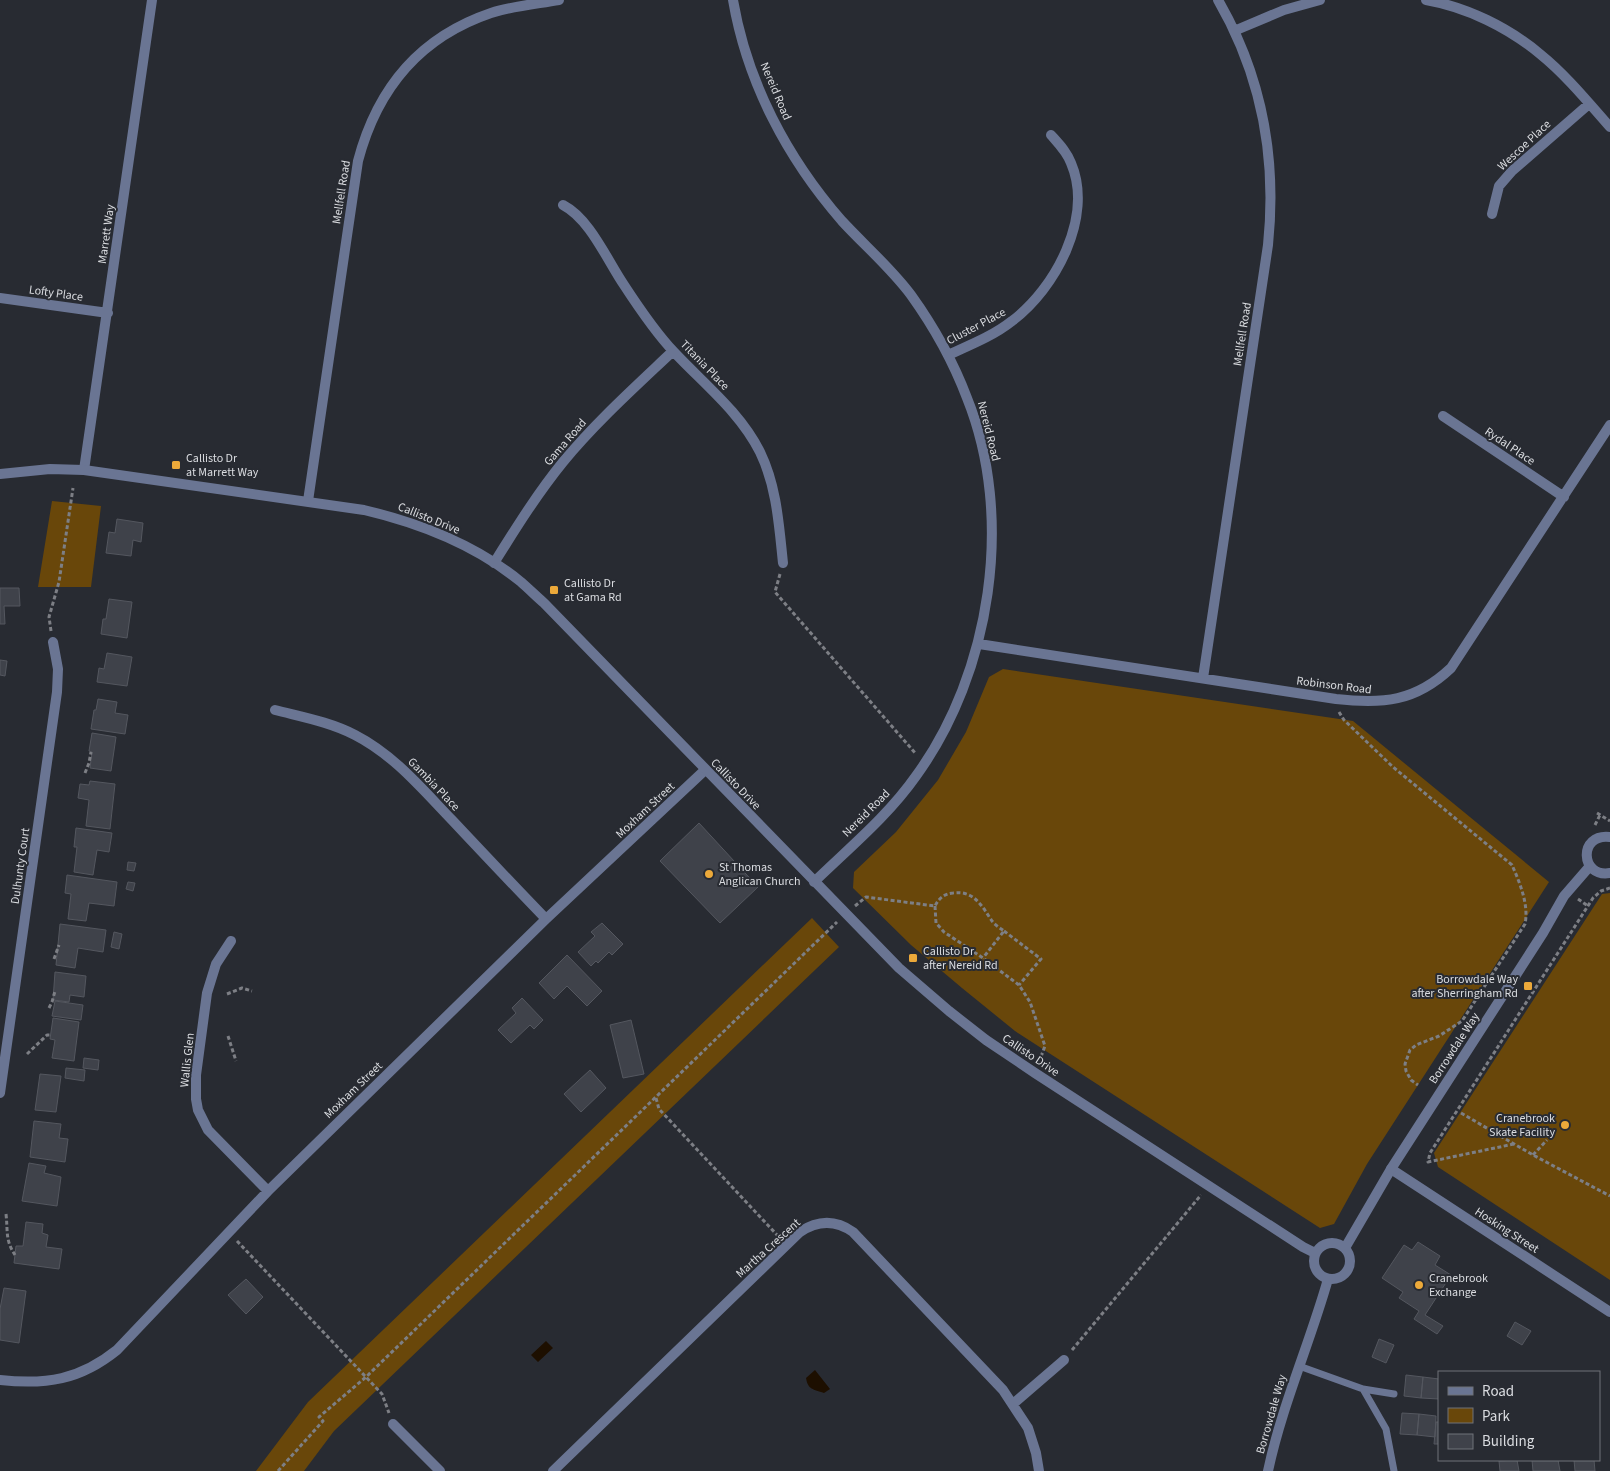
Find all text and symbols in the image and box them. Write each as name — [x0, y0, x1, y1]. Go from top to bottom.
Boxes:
street label: Nereid Road — [756, 60, 795, 123]
street label: Wescoe Place — [1494, 116, 1555, 175]
street label: Mellfell Road — [328, 159, 355, 225]
street label: Marrett Way — [94, 203, 119, 265]
street label: Lofty Place — [28, 281, 84, 306]
street label: Mellfell Road — [1229, 301, 1256, 367]
street label: Cluster Place — [944, 304, 1009, 349]
street label: Titania Place — [676, 336, 733, 394]
street label: Nereid Road — [973, 399, 1004, 463]
street label: Gama Road — [540, 415, 591, 470]
street label: Rydal Place — [1481, 423, 1538, 470]
place label: Callisto Dr at Marrett Way — [186, 450, 259, 481]
marker: Callisto Dr at Marrett Way — [170, 459, 182, 471]
street label: Callisto Drive — [395, 498, 462, 539]
place label: Callisto Dr at Gama Rd — [564, 575, 622, 606]
marker: Callisto Dr at Gama Rd — [548, 584, 560, 596]
street label: Robinson Road — [1295, 672, 1373, 699]
street label: Gambia Place — [404, 754, 464, 815]
street label: Callisto Drive — [707, 755, 765, 814]
street label: Moxham Street — [612, 778, 679, 842]
street label: Nereid Road — [839, 786, 894, 841]
street label: Dulhunty Court — [7, 827, 34, 905]
place label: St Thomas Anglican Church — [719, 859, 800, 890]
marker: St Thomas Anglican Church — [703, 868, 715, 880]
place label: Callisto Dr after Nereid Rd — [923, 943, 998, 974]
marker: Callisto Dr after Nereid Rd — [907, 952, 919, 964]
place label: Borrowdale Way after Sherringham Rd — [1411, 971, 1518, 1002]
marker: Borrowdale Way after Sherringham Rd — [1522, 980, 1534, 992]
street label: Borrowdale Way — [1425, 1009, 1484, 1087]
street label: Callisto Drive — [999, 1030, 1063, 1081]
street label: Wallis Glen — [176, 1032, 199, 1088]
street label: Moxham Street — [320, 1058, 386, 1123]
place label: Cranebrook Skate Facility — [1489, 1110, 1555, 1141]
marker: Cranebrook Skate Facility — [1559, 1119, 1571, 1131]
street label: Hosking Street — [1471, 1203, 1542, 1258]
street label: Martha Crescent — [732, 1215, 804, 1282]
place label: Cranebrook Exchange — [1429, 1270, 1488, 1301]
marker: Cranebrook Exchange — [1413, 1279, 1425, 1291]
legend — [1438, 1371, 1600, 1461]
street label: Borrowdale Way — [1252, 1372, 1291, 1456]
text: Road — [1482, 1381, 1514, 1402]
text: Park — [1482, 1406, 1511, 1427]
text: Building — [1482, 1431, 1535, 1452]

